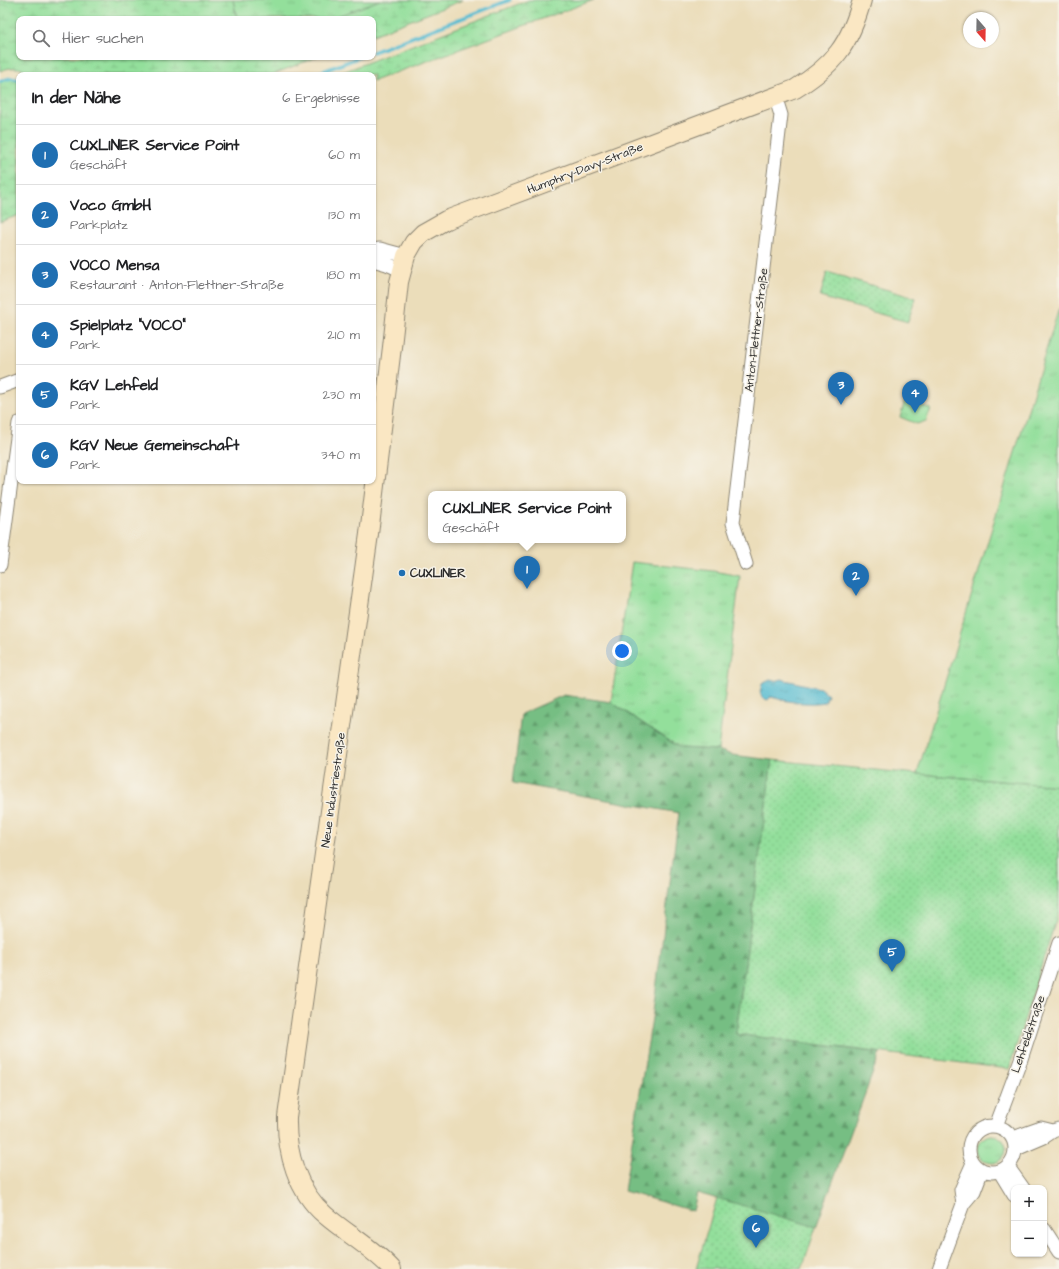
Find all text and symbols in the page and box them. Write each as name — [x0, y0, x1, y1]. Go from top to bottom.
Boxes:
north arrow — [963, 12, 999, 48]
search box — [16, 16, 376, 60]
icon: search — [30, 27, 52, 49]
text: Hier suchen — [62, 28, 143, 49]
text: In der Nähe — [32, 86, 121, 110]
text: 6 Ergebnisse — [282, 89, 360, 107]
text: CUXLINER Service Point — [70, 135, 239, 156]
street label: Humphry-Davy-Straße — [525, 138, 646, 199]
text: 1 — [44, 146, 46, 164]
text: 60 m — [328, 146, 360, 164]
text: Geschäft — [70, 156, 127, 174]
text: Voco GmbH — [70, 195, 151, 216]
text: 2 — [41, 206, 49, 224]
text: 130 m — [328, 206, 360, 224]
text: Parkplatz — [70, 216, 128, 234]
text: VOCO Mensa — [70, 255, 159, 276]
text: 3 — [42, 266, 48, 284]
text: 180 m — [326, 266, 360, 284]
street label: Anton-Flettner-Straße — [740, 267, 773, 393]
text: Restaurant · Anton-Flettner-Straße — [70, 276, 284, 294]
text: Spielplatz "VOCO" — [70, 315, 186, 336]
text: 4 — [41, 326, 49, 344]
text: 210 m — [327, 326, 360, 344]
text: Park — [70, 336, 100, 354]
pin: 3 — [828, 372, 854, 405]
text: KGV Lehfeld — [70, 375, 158, 396]
pin: 4 — [902, 380, 928, 413]
text: 5 — [40, 386, 50, 404]
text: 230 m — [322, 386, 360, 404]
text: Park — [70, 396, 100, 414]
text: KGV Neue Gemeinschaft — [70, 435, 239, 456]
text: 6 — [41, 446, 49, 464]
text: 340 m — [321, 446, 360, 464]
text: Park — [70, 456, 100, 474]
popup — [428, 491, 626, 543]
text: CUXLINER Service Point — [442, 498, 612, 519]
text: Geschäft — [442, 519, 499, 537]
pin: 1 — [514, 556, 540, 589]
pin: 2 — [843, 563, 869, 596]
place label: CUXLINER — [410, 565, 466, 582]
marker: CUXLINER — [397, 568, 407, 578]
your location — [612, 641, 632, 661]
street label: Neue Industriestraße — [317, 731, 350, 849]
pin: 5 — [879, 939, 905, 972]
street label: Lehfeldstraße — [1007, 993, 1050, 1075]
map controls — [1011, 1185, 1047, 1257]
button: + — [1011, 1185, 1047, 1221]
pin: 6 — [743, 1215, 769, 1248]
button: − — [1011, 1221, 1047, 1257]

